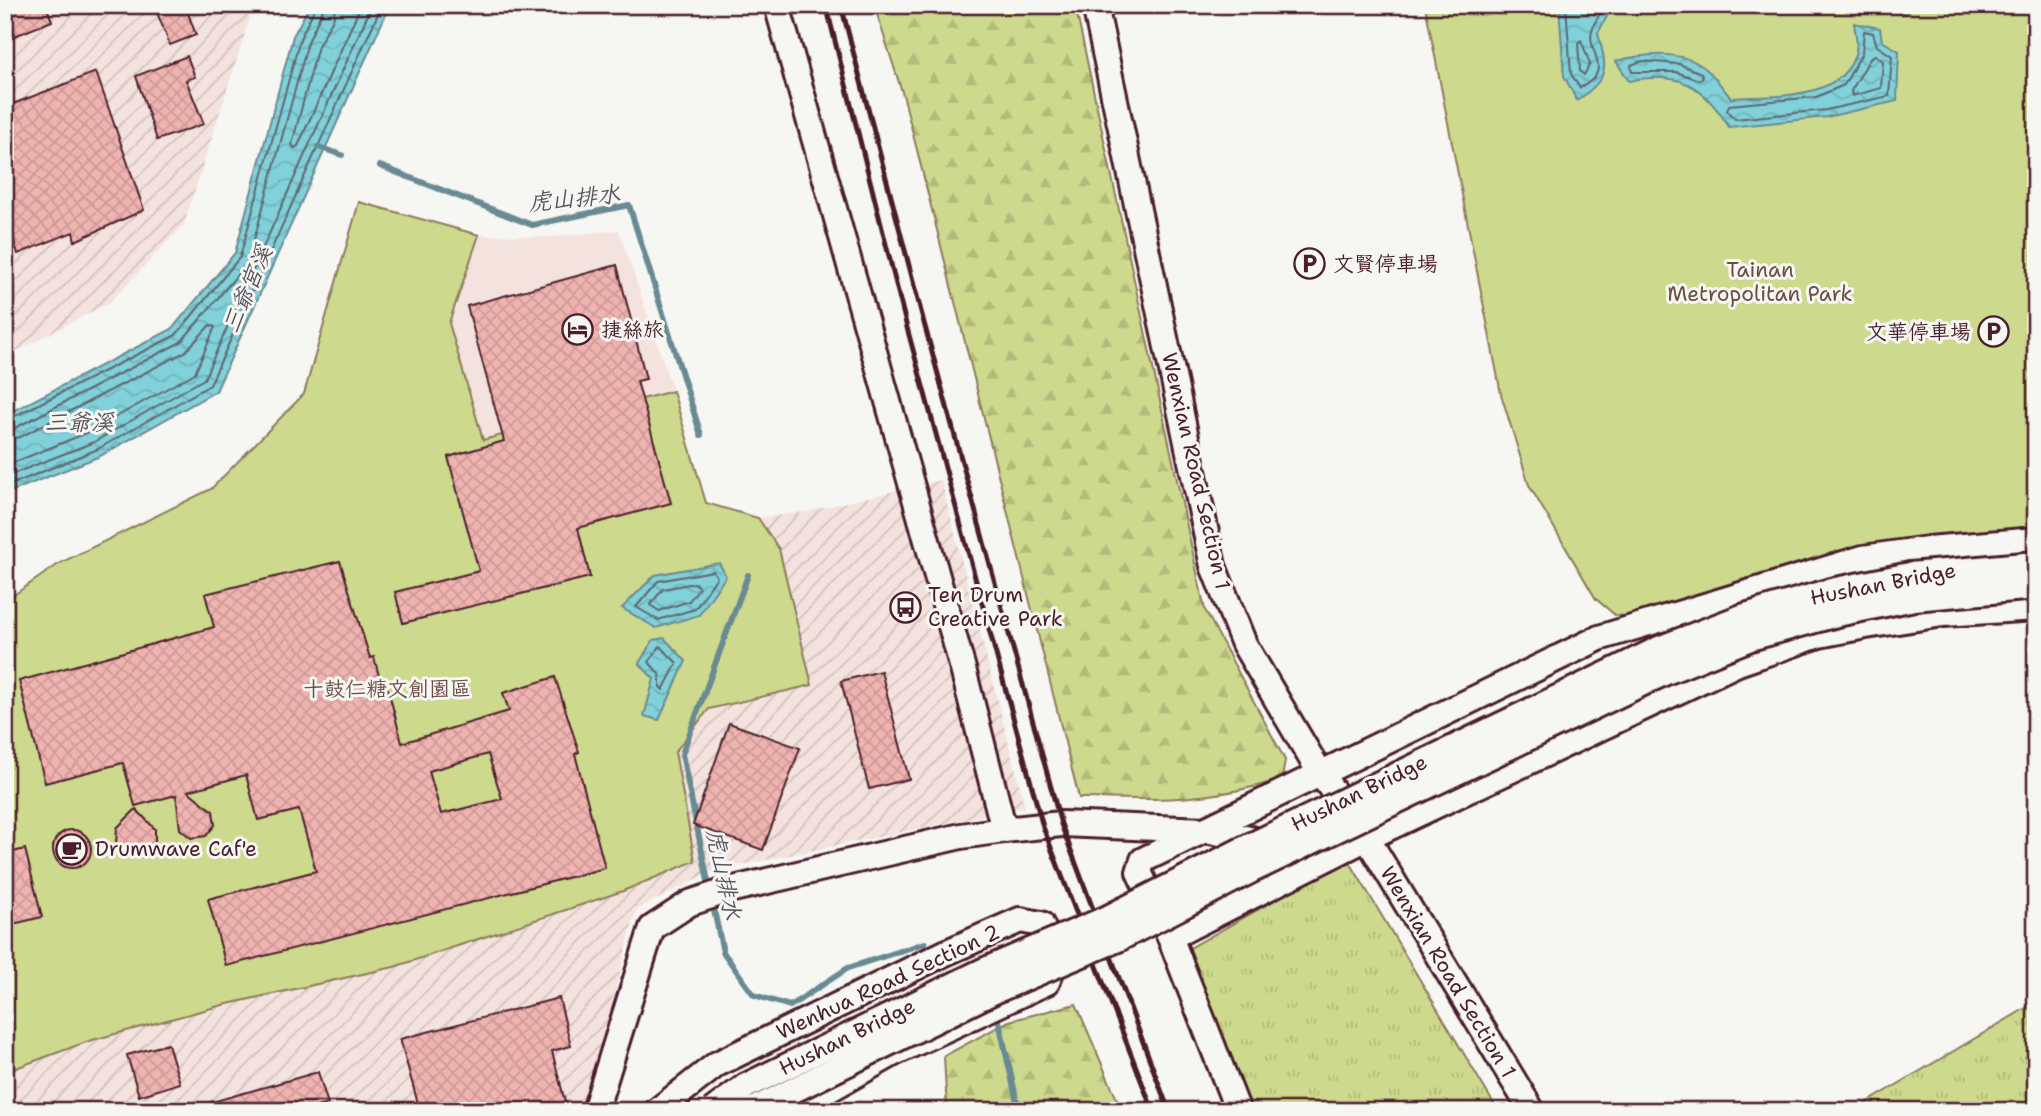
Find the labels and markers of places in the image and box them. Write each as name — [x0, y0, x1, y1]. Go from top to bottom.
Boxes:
parking icon: 文賢停車場 — [1293, 247, 1327, 281]
place label: 文賢停車場 — [1333, 250, 1438, 278]
hotel icon: 捷絲旅 — [561, 313, 595, 347]
parking icon: 文華停車場 — [1977, 315, 2011, 349]
place label: 捷絲旅 — [601, 316, 664, 344]
place label: 文華停車場 — [1866, 318, 1971, 346]
place label: Ten Drum Creative Park — [928, 581, 1063, 633]
bus stop icon: Ten Drum Creative Park — [888, 590, 922, 624]
cafe icon: Drumwave Caf'e — [55, 832, 89, 866]
place label: Drumwave Caf'e — [95, 835, 257, 863]

